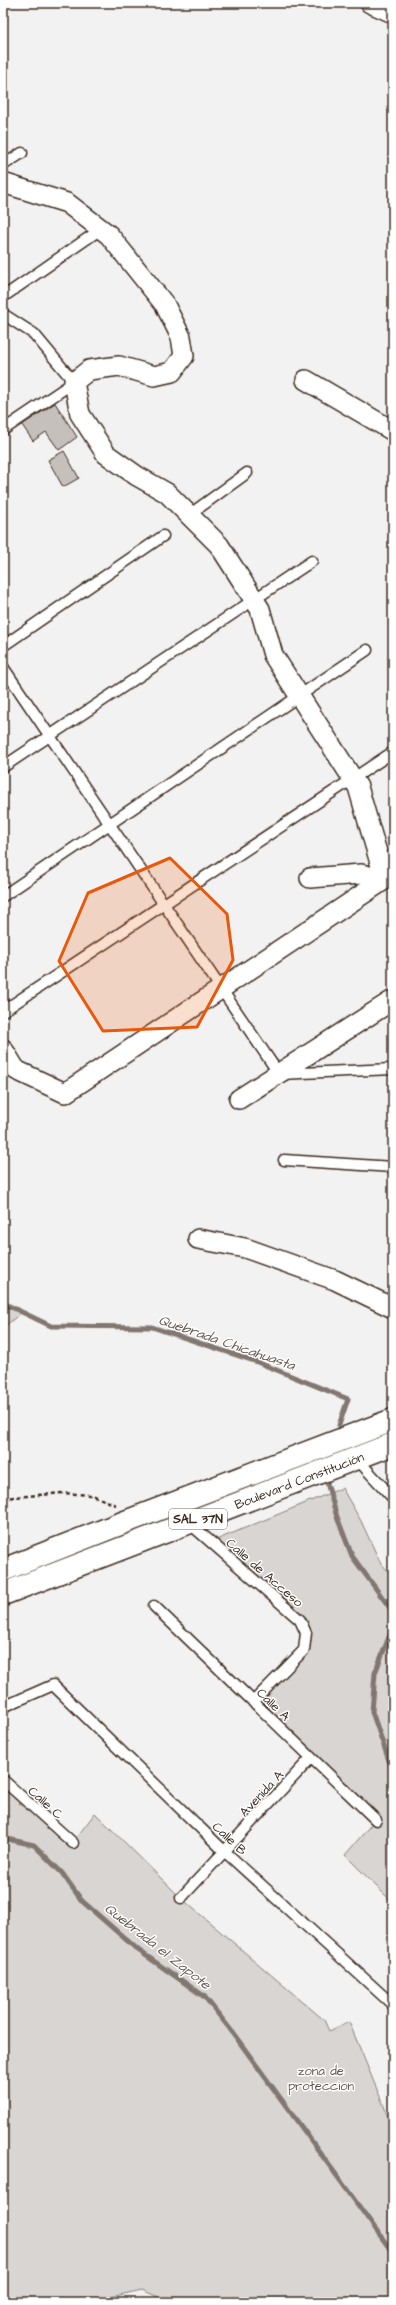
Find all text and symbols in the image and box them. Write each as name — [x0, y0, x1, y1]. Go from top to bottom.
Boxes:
water label: Quebrada Chicahuasta — [156, 1310, 298, 1376]
street label: Boulevard Constitución — [232, 1448, 367, 1514]
road number: SAL 37N — [169, 1509, 227, 1529]
street label: Calle de Acceso — [222, 1534, 307, 1612]
street label: Calle A — [252, 1684, 295, 1726]
street label: Avenida A — [236, 1766, 288, 1821]
street label: Calle C — [24, 1782, 67, 1823]
street label: Calle B — [208, 1818, 251, 1859]
water label: Quebrada el Zapote — [100, 1899, 216, 1995]
park label: zona de proteccion — [288, 2062, 355, 2095]

